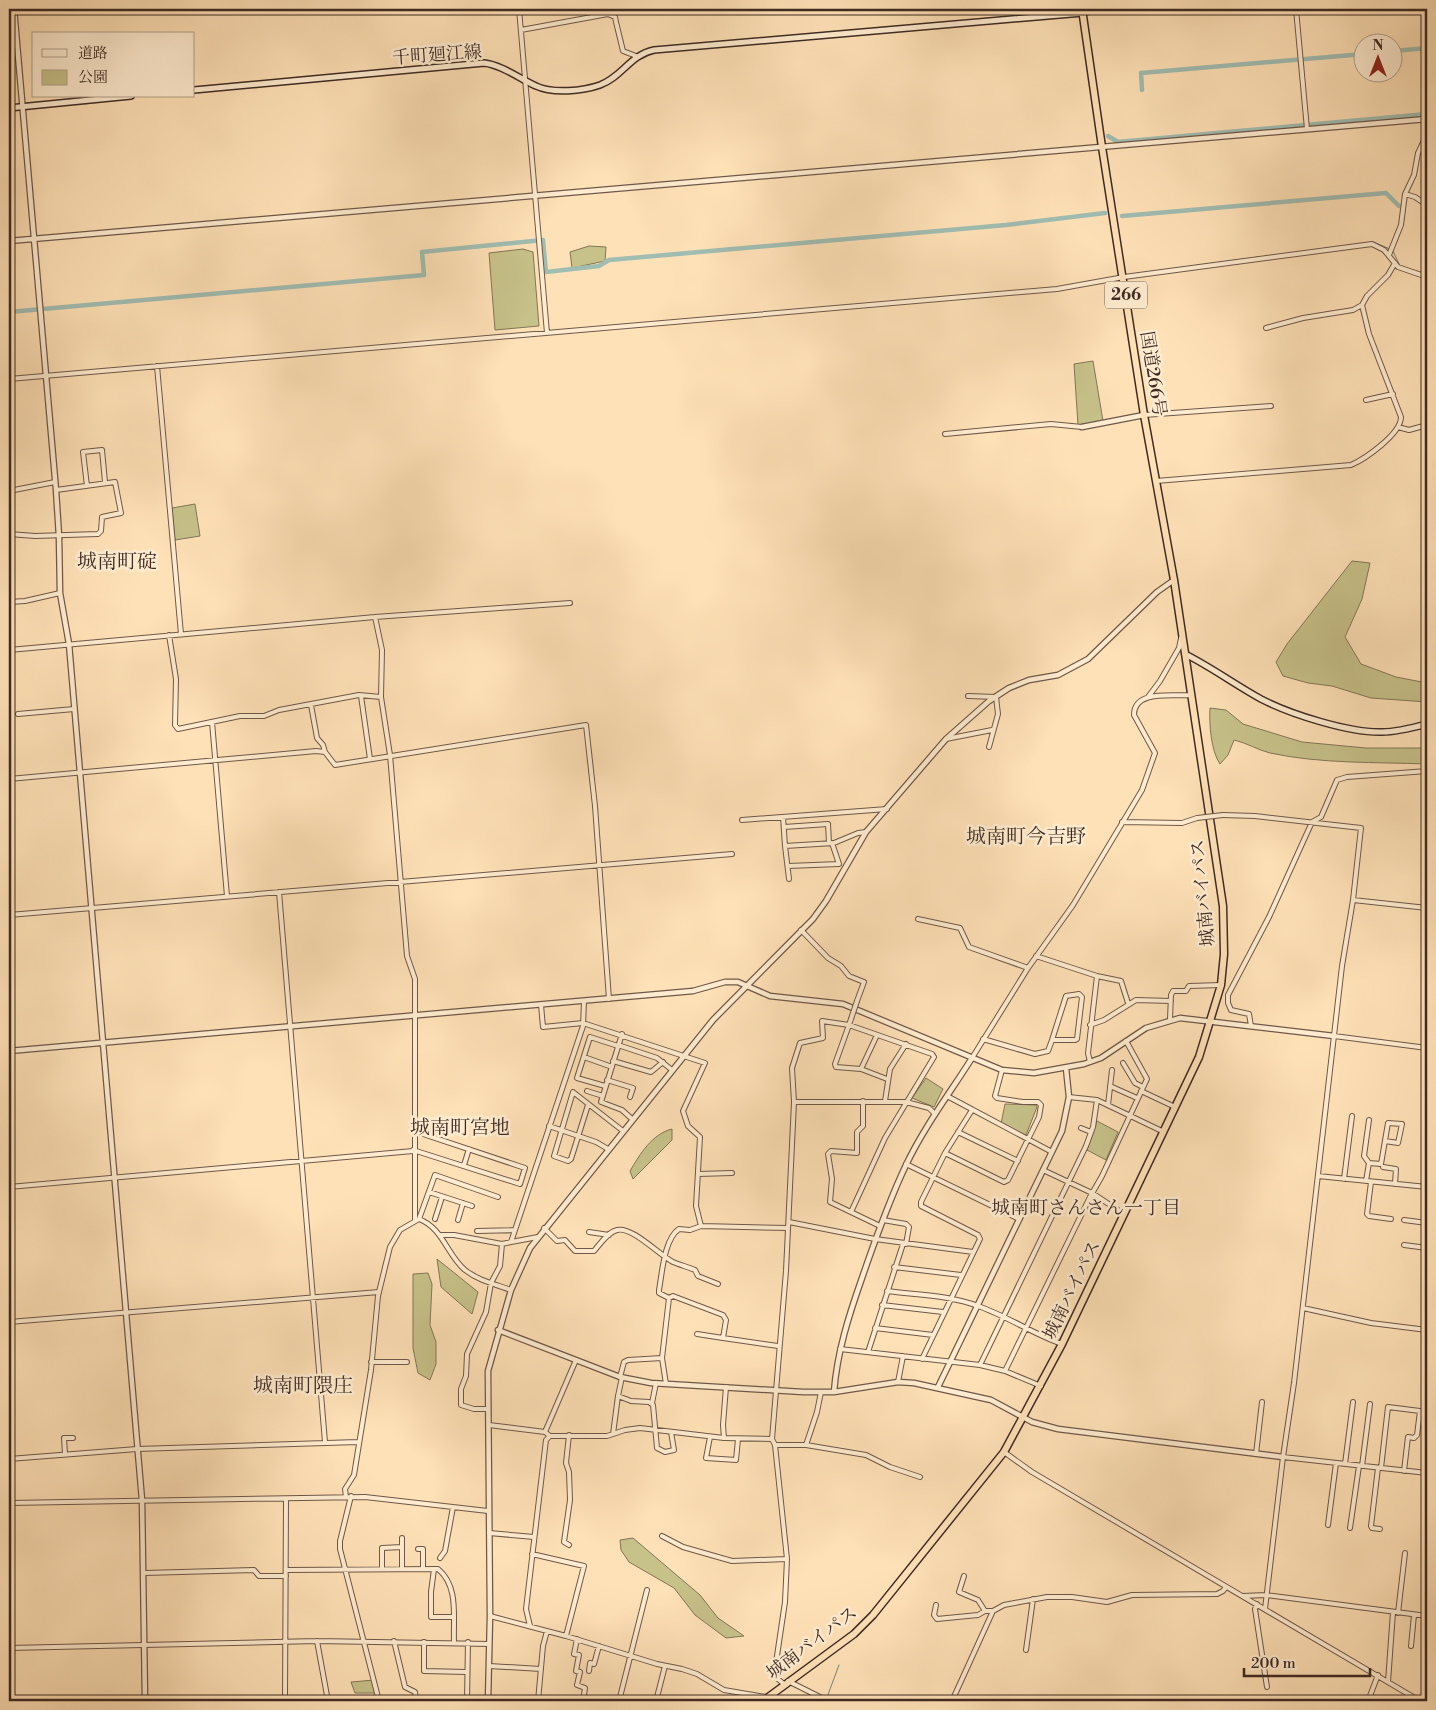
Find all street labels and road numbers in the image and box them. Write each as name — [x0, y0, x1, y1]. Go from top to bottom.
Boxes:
street label: 千町廻江線 — [391, 40, 483, 70]
road number: 266 — [1105, 282, 1147, 308]
street label: 国道266号 — [1135, 330, 1171, 418]
street label: 城南バイパス — [1186, 838, 1220, 948]
street label: 城南バイパス — [1038, 1237, 1106, 1343]
street label: 城南バイパス — [762, 1601, 862, 1685]

